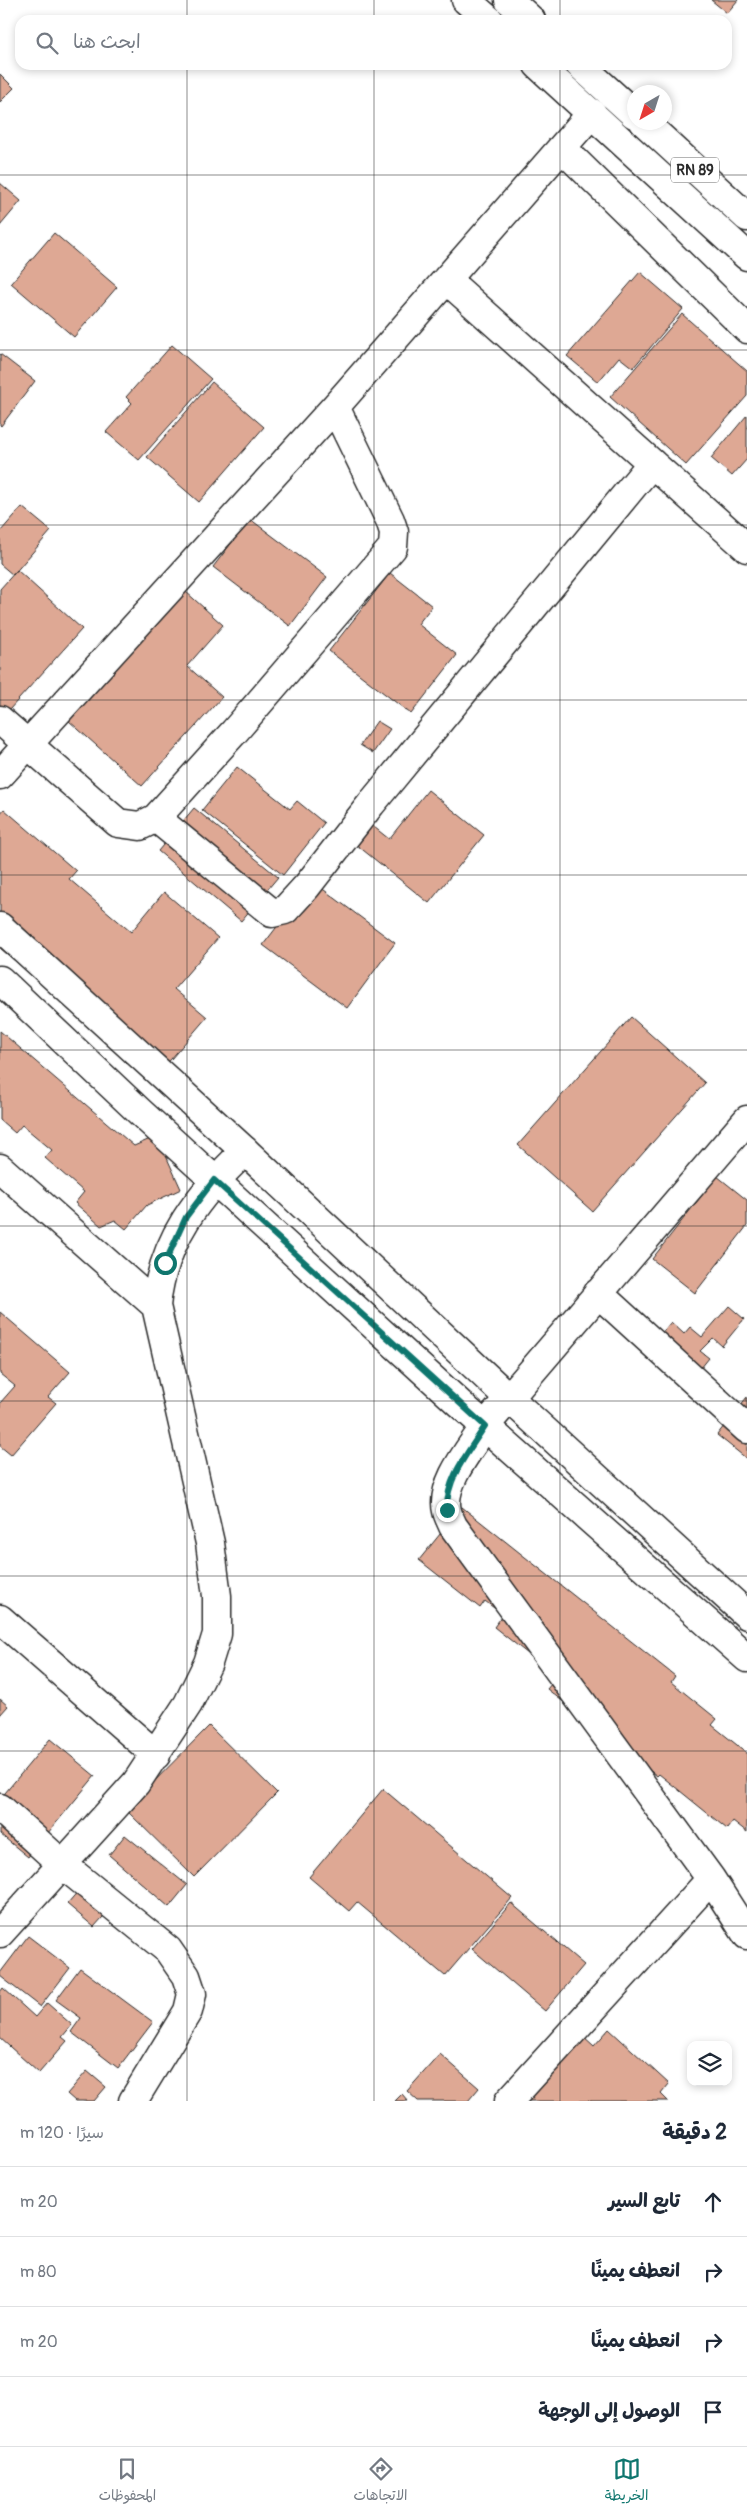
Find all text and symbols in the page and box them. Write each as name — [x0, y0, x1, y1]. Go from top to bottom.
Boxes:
search box — [15, 15, 732, 70]
icon: search — [33, 29, 61, 57]
text: ابحث هنا — [73, 30, 141, 54]
north arrow — [627, 85, 672, 130]
road number: RN 89 — [671, 158, 719, 182]
route start — [154, 1252, 177, 1275]
route end — [436, 1499, 459, 1522]
map controls — [687, 2041, 732, 2086]
button: layers — [687, 2041, 732, 2086]
text: 2 دقيقة — [662, 2119, 727, 2146]
text: سيرًا · 120 m — [20, 2123, 104, 2143]
icon: ahead — [699, 2188, 727, 2216]
text: تابع السير — [608, 2189, 680, 2213]
text: 20 m — [20, 2192, 58, 2212]
icon: right — [699, 2258, 727, 2286]
text: انعطف يمينًا — [591, 2259, 680, 2283]
text: 80 m — [20, 2262, 57, 2282]
icon: right — [699, 2328, 727, 2356]
text: انعطف يمينًا — [591, 2329, 680, 2353]
text: 20 m — [20, 2332, 58, 2352]
icon: arrive — [699, 2398, 727, 2426]
text: الوصول إلى الوجهة — [538, 2399, 680, 2423]
tab: المحفوظات — [99, 2455, 156, 2508]
tab: الاتجاهات — [353, 2455, 408, 2508]
tab: الخريطة — [605, 2455, 648, 2508]

